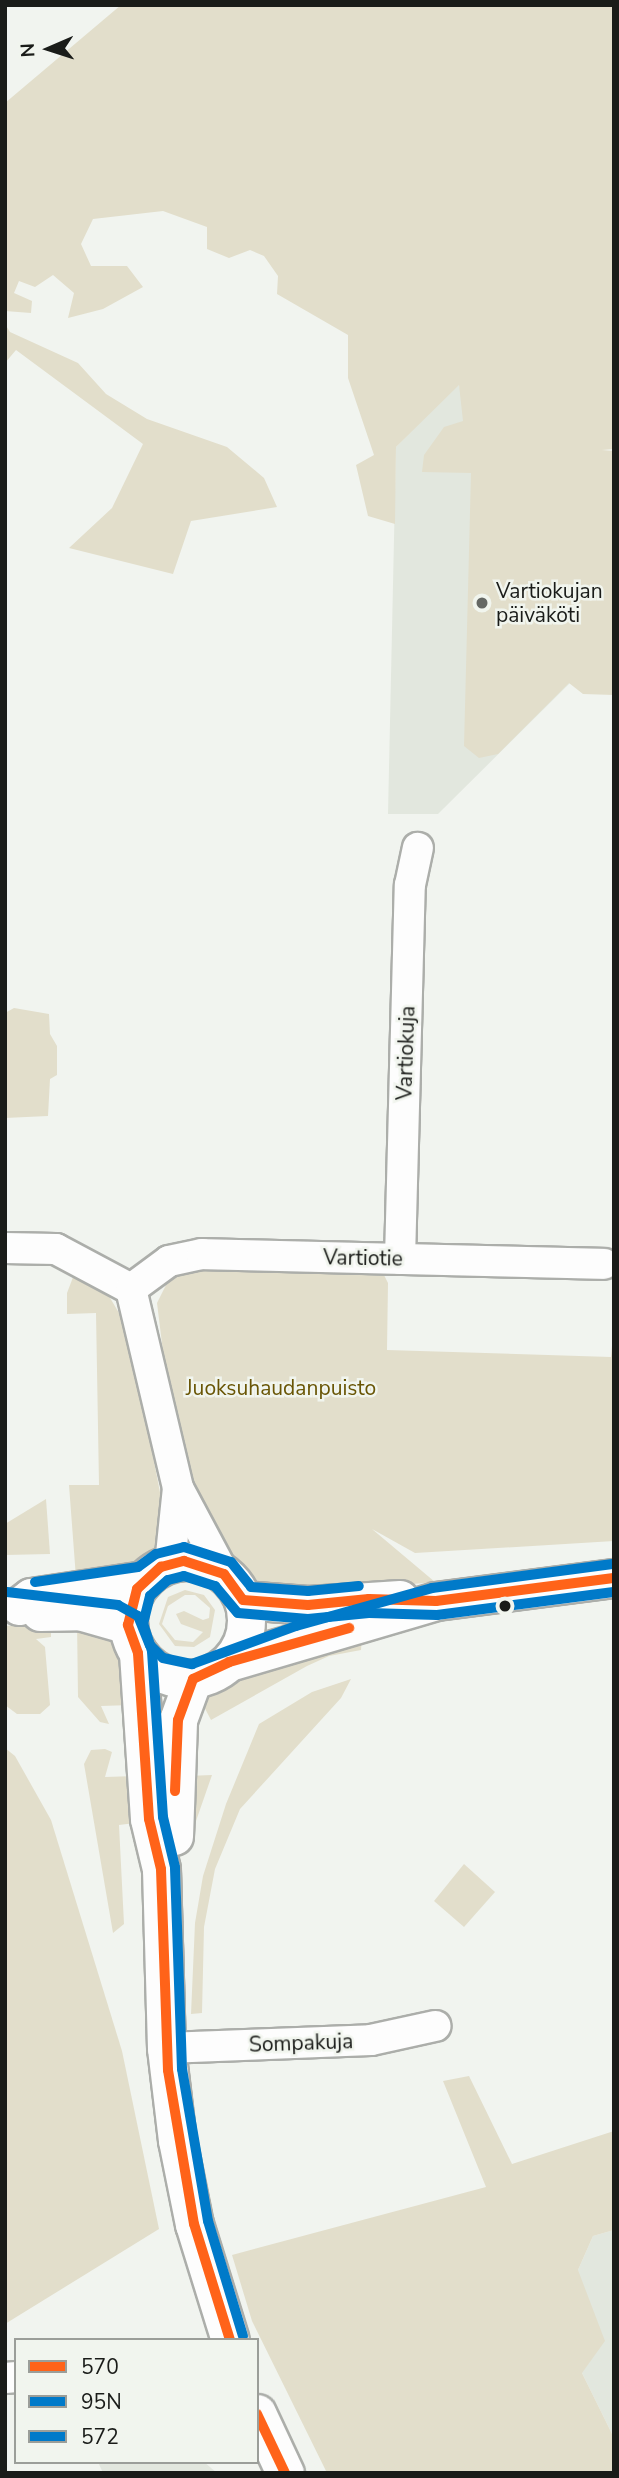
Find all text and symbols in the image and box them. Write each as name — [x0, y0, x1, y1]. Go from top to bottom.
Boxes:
north arrow — [14, 14, 84, 84]
text: N — [15, 42, 41, 58]
place label: Vartiokujan päiväköti — [496, 578, 603, 628]
marker: Vartiokujan päiväköti — [474, 595, 490, 611]
street label: Vartiokuja — [392, 1005, 420, 1101]
street label: Vartiotie — [323, 1245, 403, 1271]
park label: Juoksuhaudanpuisto — [186, 1375, 376, 1401]
unlabelled marker — [498, 1599, 512, 1613]
street label: Sompakuja — [248, 2029, 354, 2057]
legend — [14, 2338, 259, 2464]
text: 570 — [81, 2353, 119, 2381]
text: 95N — [81, 2388, 122, 2416]
text: 572 — [81, 2423, 119, 2451]

